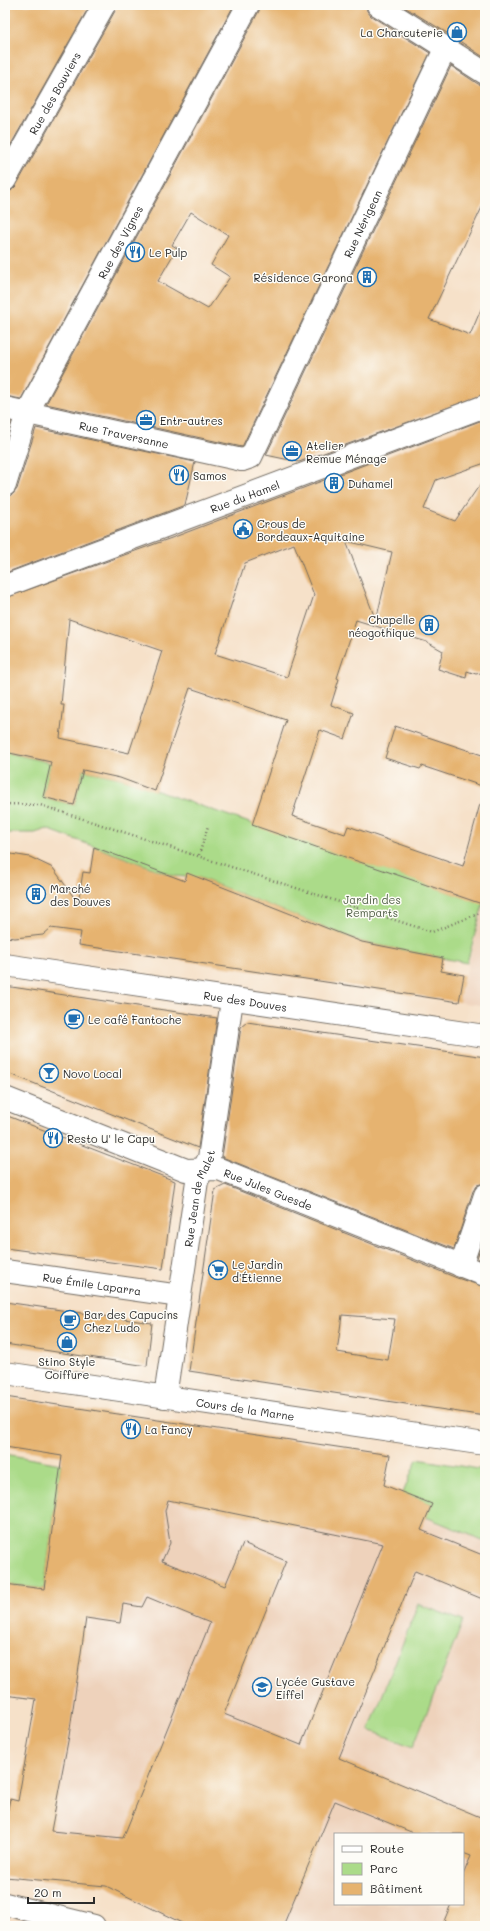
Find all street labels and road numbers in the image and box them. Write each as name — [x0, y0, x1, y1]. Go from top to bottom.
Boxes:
street label: Rue des Bouviers — [25, 49, 84, 137]
street label: Rue Nérigean — [339, 187, 385, 260]
street label: Rue des Vignes — [94, 202, 146, 281]
street label: Rue Traversanne — [78, 417, 171, 451]
street label: Rue du Hamel — [208, 476, 282, 516]
street label: Rue des Douves — [203, 987, 288, 1014]
street label: Rue Jean de Malet — [180, 1149, 218, 1248]
street label: Rue Jules Guesde — [222, 1164, 315, 1213]
street label: Rue Émile Laparra — [42, 1269, 142, 1298]
street label: Cours de la Marne — [195, 1394, 296, 1423]

